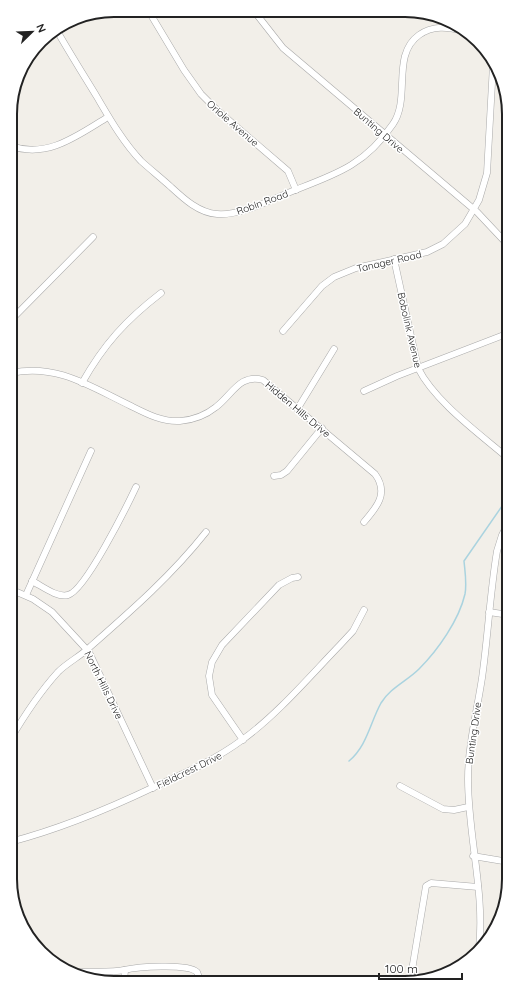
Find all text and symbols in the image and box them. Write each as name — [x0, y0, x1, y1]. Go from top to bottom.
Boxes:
north arrow — [12, 12, 52, 52]
text: N — [33, 22, 49, 35]
street label: Oriole Avenue — [204, 97, 262, 150]
street label: Bunting Drive — [351, 105, 407, 156]
street label: Robin Road — [234, 187, 290, 218]
street label: Tanager Road — [355, 248, 423, 275]
street label: Bobolink Avenue — [395, 291, 425, 369]
street label: Hidden Hills Drive — [262, 378, 333, 441]
street label: North Hills Drive — [81, 649, 126, 722]
street label: Bunting Drive — [463, 701, 484, 765]
street label: Fieldcrest Drive — [154, 749, 224, 792]
scale bar — [379, 955, 462, 981]
text: 100 m — [385, 961, 418, 976]

